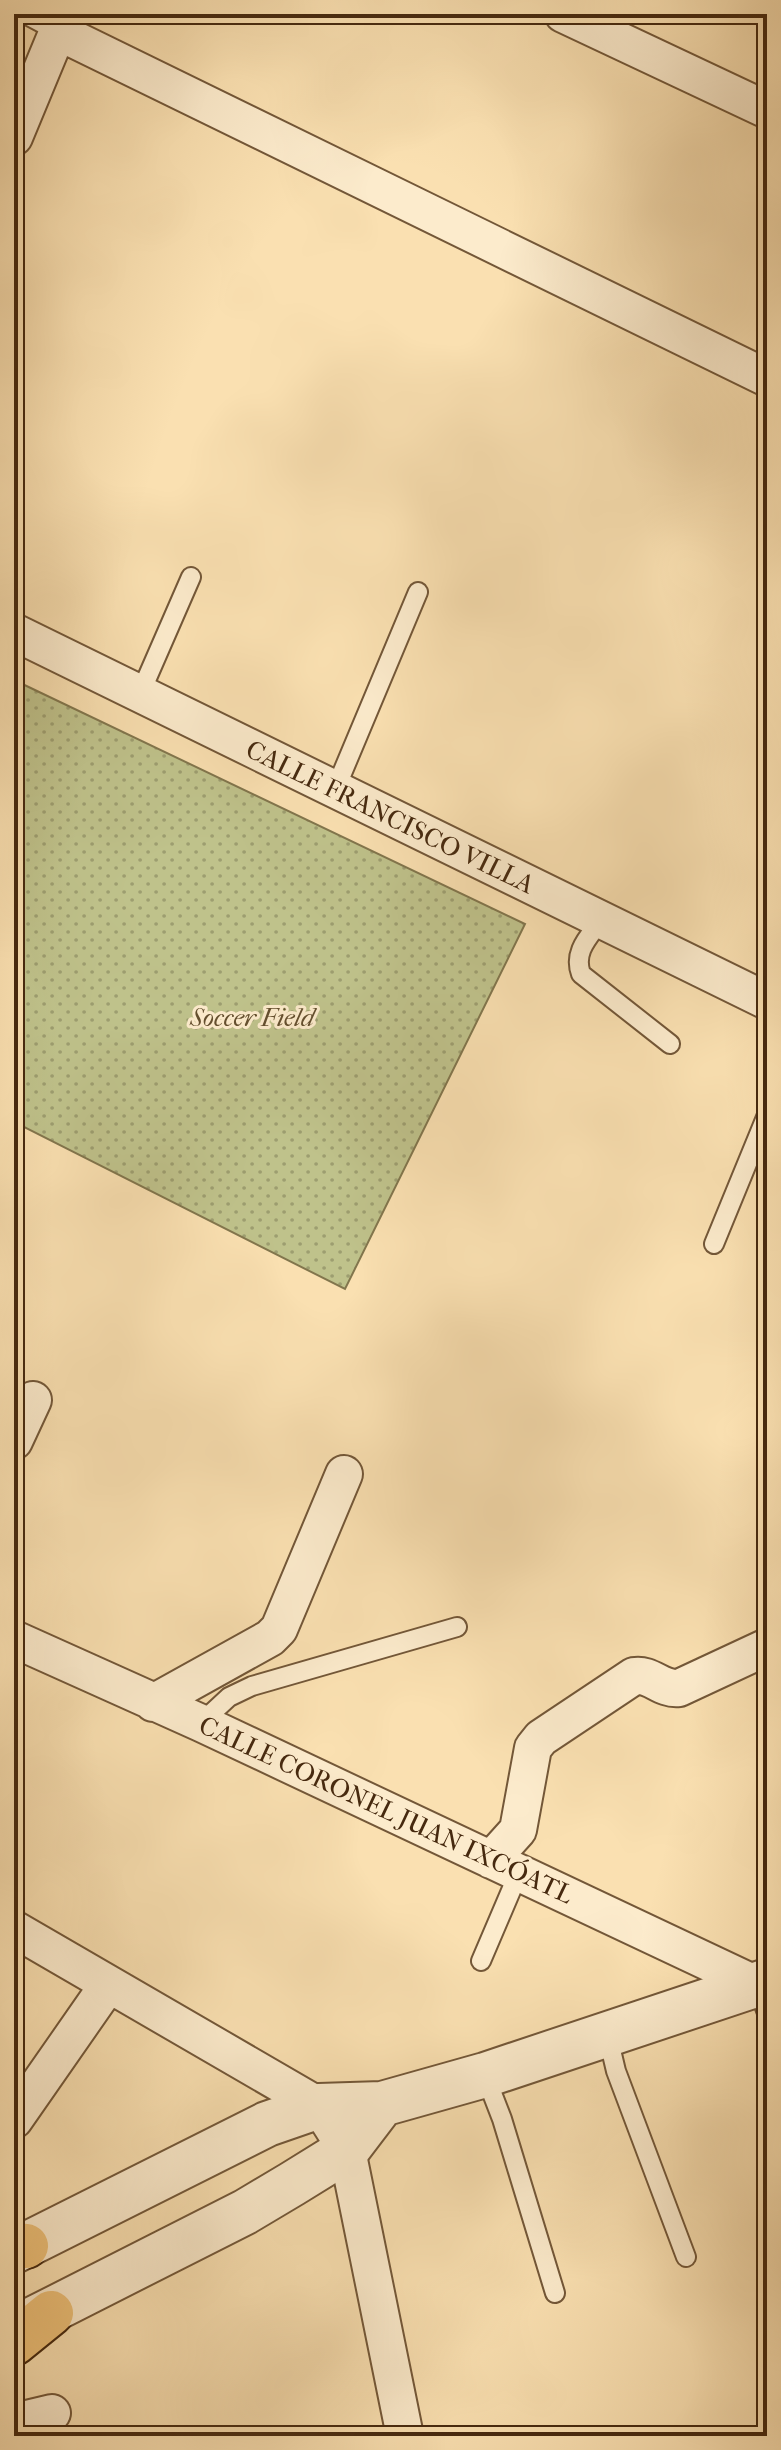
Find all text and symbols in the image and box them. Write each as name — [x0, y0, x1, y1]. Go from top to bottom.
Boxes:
street label: CALLE FRANCISCO VILLA — [241, 734, 540, 901]
park label: Soccer Field — [189, 1002, 318, 1033]
street label: CALLE CORONEL JUAN IXCÓATL — [194, 1709, 579, 1911]

